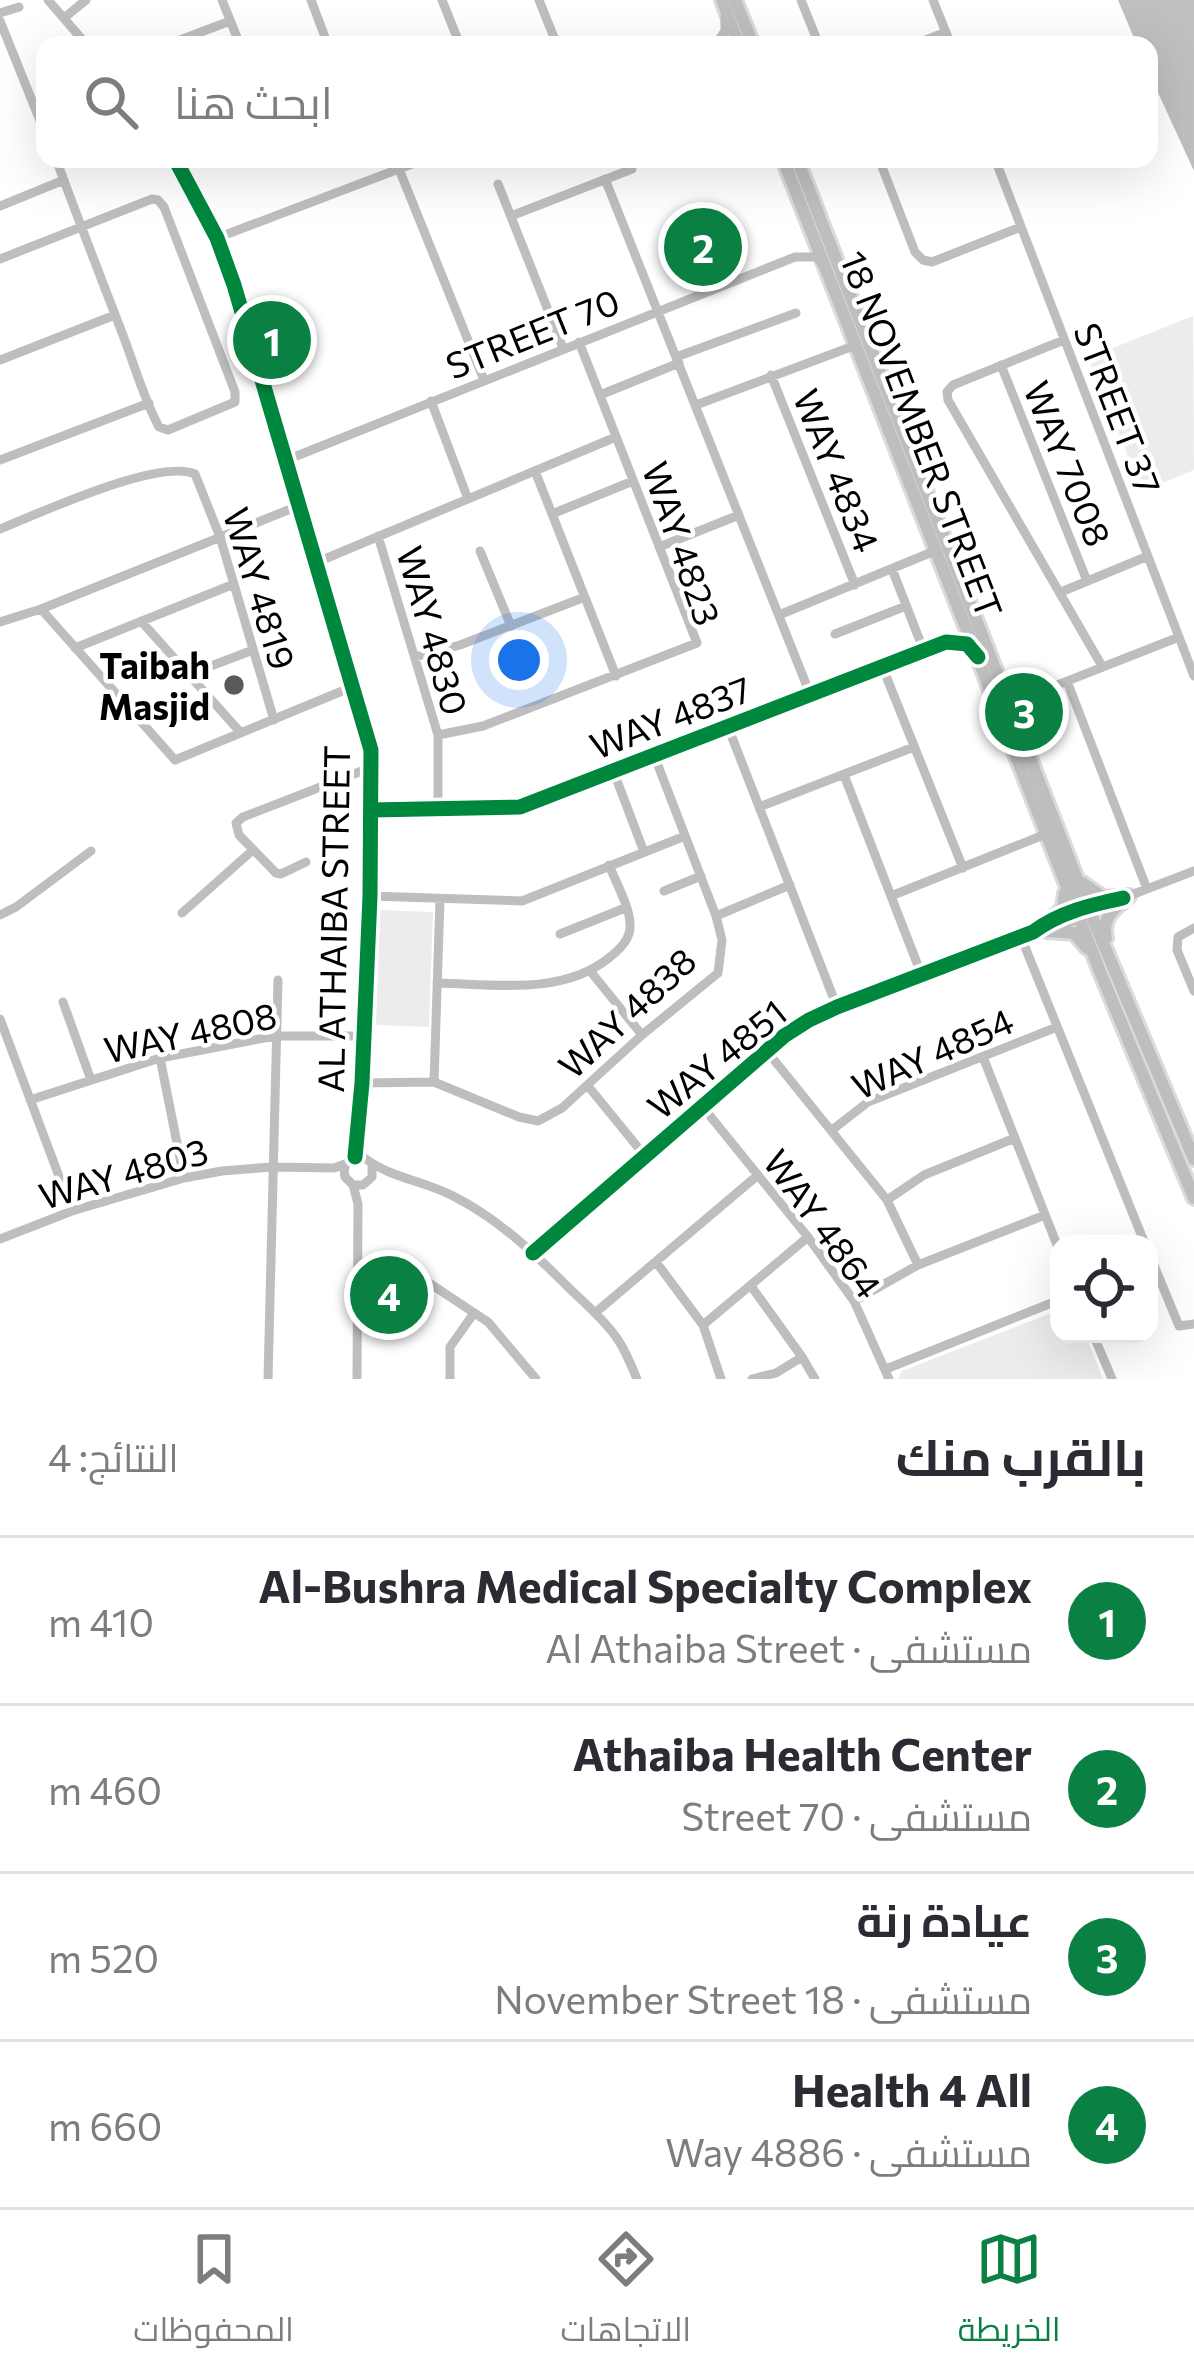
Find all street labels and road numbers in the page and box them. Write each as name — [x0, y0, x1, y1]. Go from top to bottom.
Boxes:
street label: 18 NOVEMBER STREET — [833, 244, 1013, 624]
street label: STREET 70 — [439, 277, 625, 387]
street label: STREET 37 — [1066, 316, 1172, 500]
street label: WAY 7008 — [1016, 374, 1122, 552]
street label: WAY 4834 — [785, 382, 891, 558]
street label: WAY 4823 — [635, 455, 731, 631]
street label: WAY 4819 — [216, 502, 306, 674]
street label: WAY 4830 — [389, 541, 479, 719]
street label: WAY 4837 — [583, 665, 757, 767]
street label: AL ATHAIBA STREET — [307, 745, 357, 1093]
street label: WAY 4838 — [548, 937, 704, 1087]
street label: WAY 4851 — [638, 989, 794, 1127]
street label: WAY 4808 — [100, 991, 280, 1071]
street label: WAY 4854 — [845, 997, 1019, 1107]
street label: WAY 4803 — [34, 1127, 212, 1217]
street label: WAY 4864 — [755, 1140, 893, 1306]

